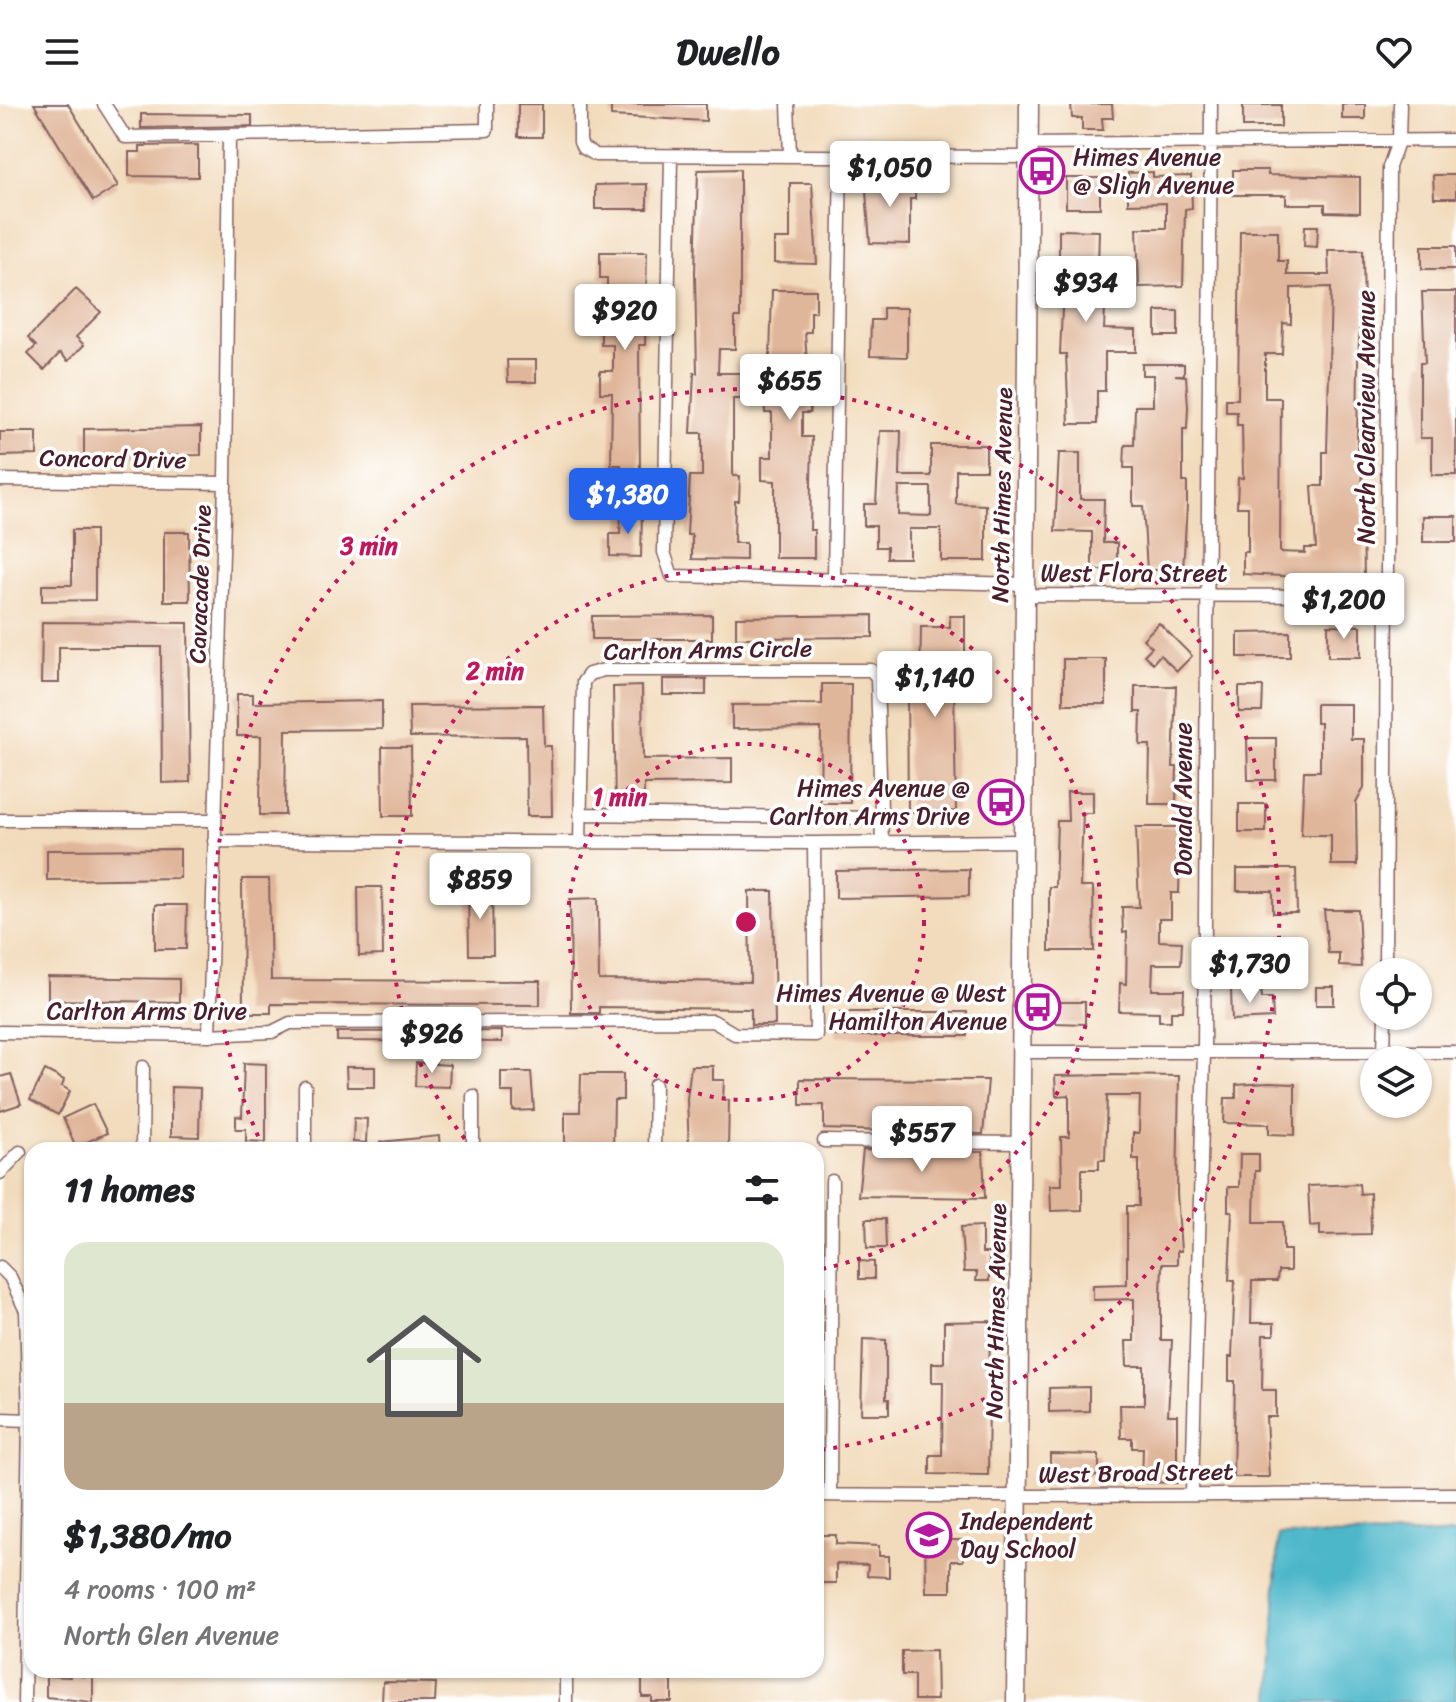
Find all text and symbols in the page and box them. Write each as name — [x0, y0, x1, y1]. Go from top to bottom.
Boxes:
text: Dwello — [676, 20, 780, 84]
icon: menu — [40, 30, 84, 74]
icon: heart — [1372, 30, 1416, 74]
place label: Himes Avenue @ Sligh Avenue — [1073, 136, 1235, 206]
pin: $1,050 — [825, 141, 955, 209]
text: $1,050 — [848, 144, 932, 190]
bus stop icon: Himes Avenue @ Sligh Avenue — [1018, 147, 1066, 195]
pin: $934 — [1039, 256, 1133, 324]
text: $934 — [1054, 259, 1118, 305]
pin: $920 — [578, 284, 672, 352]
text: $920 — [593, 287, 657, 333]
street label: North Clearview Avenue — [1345, 290, 1387, 544]
pin: $655 — [743, 354, 837, 422]
text: $655 — [758, 357, 822, 403]
street label: North Himes Avenue — [979, 386, 1025, 603]
street label: Concord Drive — [39, 437, 187, 481]
pin: $1,380 — [563, 468, 693, 536]
text: $1,380 — [587, 471, 669, 517]
street label: Cavacade Drive — [176, 503, 224, 664]
text: 3 min — [339, 525, 398, 567]
street label: West Flora Street — [1040, 552, 1228, 594]
pin: $1,200 — [1279, 573, 1409, 641]
text: $1,200 — [1302, 576, 1386, 622]
street label: Carlton Arms Circle — [603, 627, 813, 673]
text: 2 min — [465, 650, 524, 692]
pin: $1,140 — [870, 651, 1000, 719]
text: $1,140 — [895, 654, 975, 700]
street label: Donald Avenue — [1162, 722, 1204, 876]
place label: Himes Avenue @ Carlton Arms Drive — [770, 767, 970, 837]
text: 1 min — [593, 776, 647, 818]
bus stop icon: Himes Avenue @ Carlton Arms Drive — [977, 778, 1025, 826]
pin: $859 — [433, 853, 527, 921]
text: $859 — [447, 856, 513, 902]
centre of rings — [732, 908, 760, 936]
pin: $1,730 — [1185, 937, 1315, 1005]
text: $1,730 — [1209, 940, 1291, 986]
map controls — [1360, 958, 1432, 1118]
button: locate — [1360, 958, 1432, 1030]
place label: Himes Avenue @ West Hamilton Avenue — [776, 972, 1007, 1042]
bus stop icon: Himes Avenue @ West Hamilton Avenue — [1014, 983, 1062, 1031]
street label: Carlton Arms Drive — [47, 990, 247, 1032]
pin: $926 — [385, 1007, 479, 1075]
text: $926 — [400, 1010, 464, 1056]
button: layers — [1360, 1046, 1432, 1118]
pin: $557 — [875, 1106, 969, 1174]
text: $557 — [890, 1109, 954, 1155]
text: 11 homes — [64, 1160, 195, 1220]
icon: filters — [740, 1168, 784, 1212]
street label: North Himes Avenue — [973, 1202, 1019, 1419]
icon: home — [352, 1294, 496, 1438]
street label: West Broad Street — [1038, 1450, 1234, 1496]
place label: Independent Day School — [959, 1500, 1093, 1570]
text: $1,380/mo — [64, 1506, 232, 1566]
school or university icon: Independent Day School — [905, 1511, 953, 1559]
text: 4 rooms · 100 m² — [64, 1566, 256, 1612]
text: North Glen Avenue — [64, 1612, 279, 1658]

